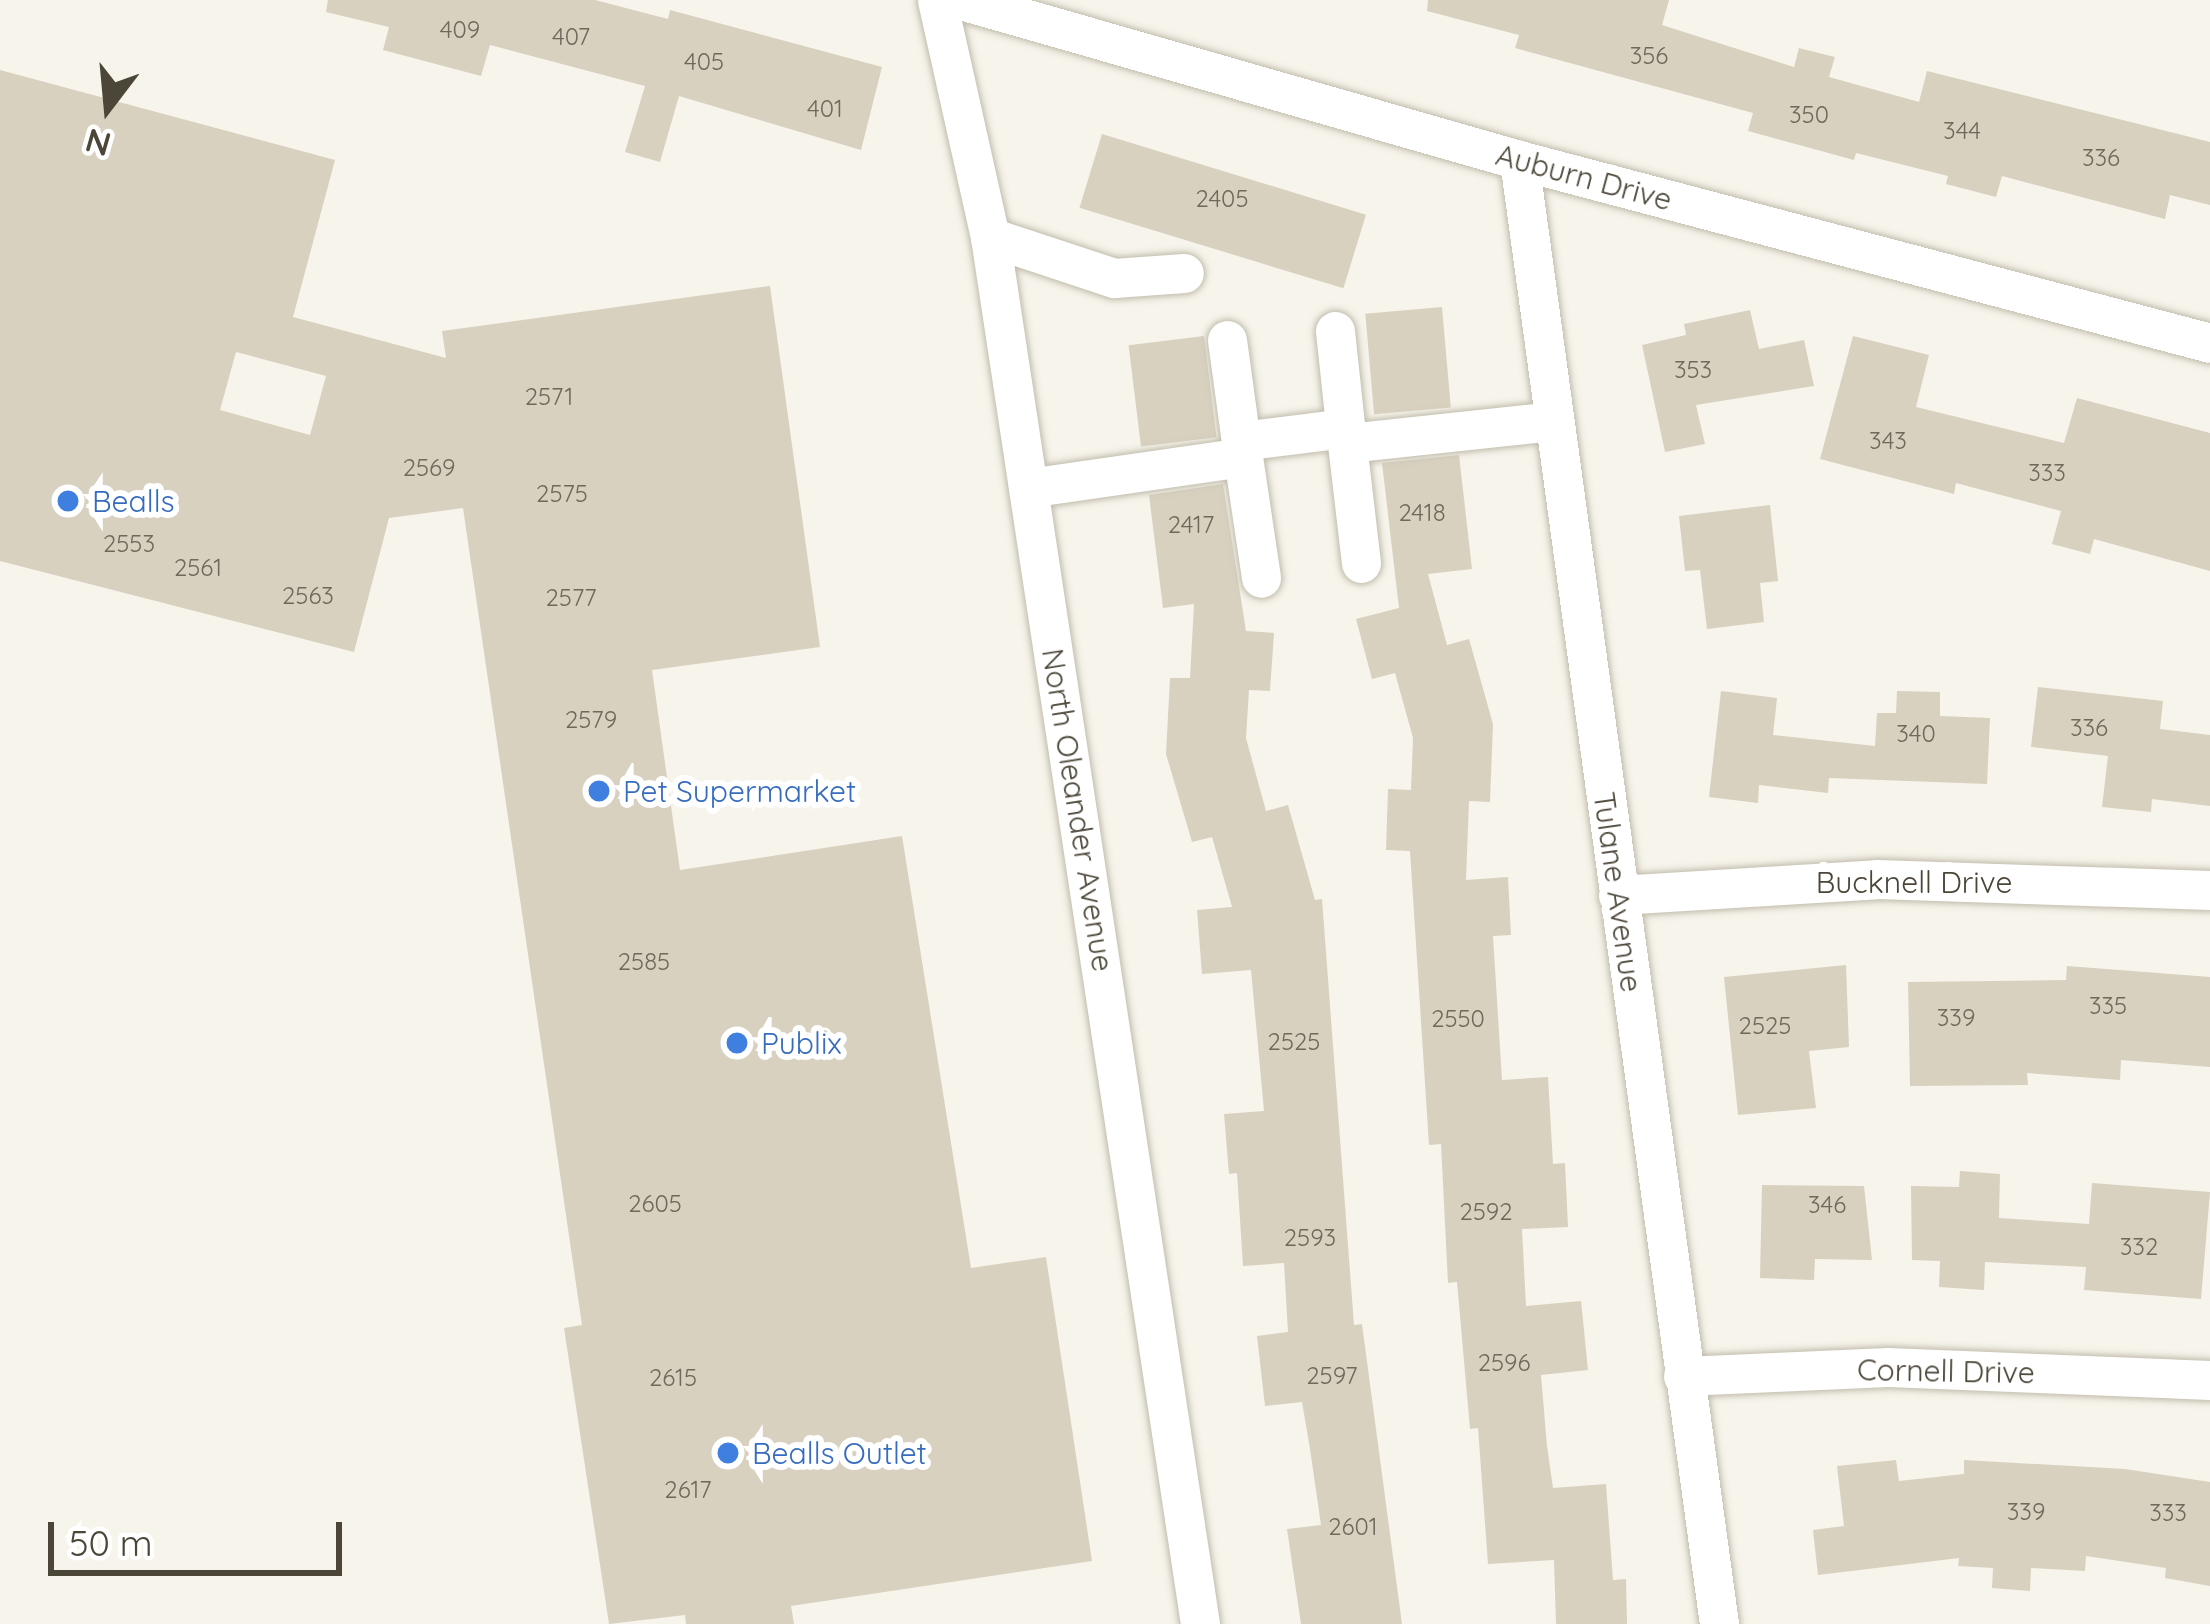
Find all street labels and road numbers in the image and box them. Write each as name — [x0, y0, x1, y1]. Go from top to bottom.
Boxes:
street label: Auburn Drive — [1492, 136, 1676, 218]
street label: North Oleander Avenue — [1035, 646, 1121, 974]
street label: Tulane Avenue — [1586, 790, 1650, 994]
street label: Bucknell Drive — [1816, 864, 2012, 900]
street label: Cornell Drive — [1857, 1351, 2035, 1391]

